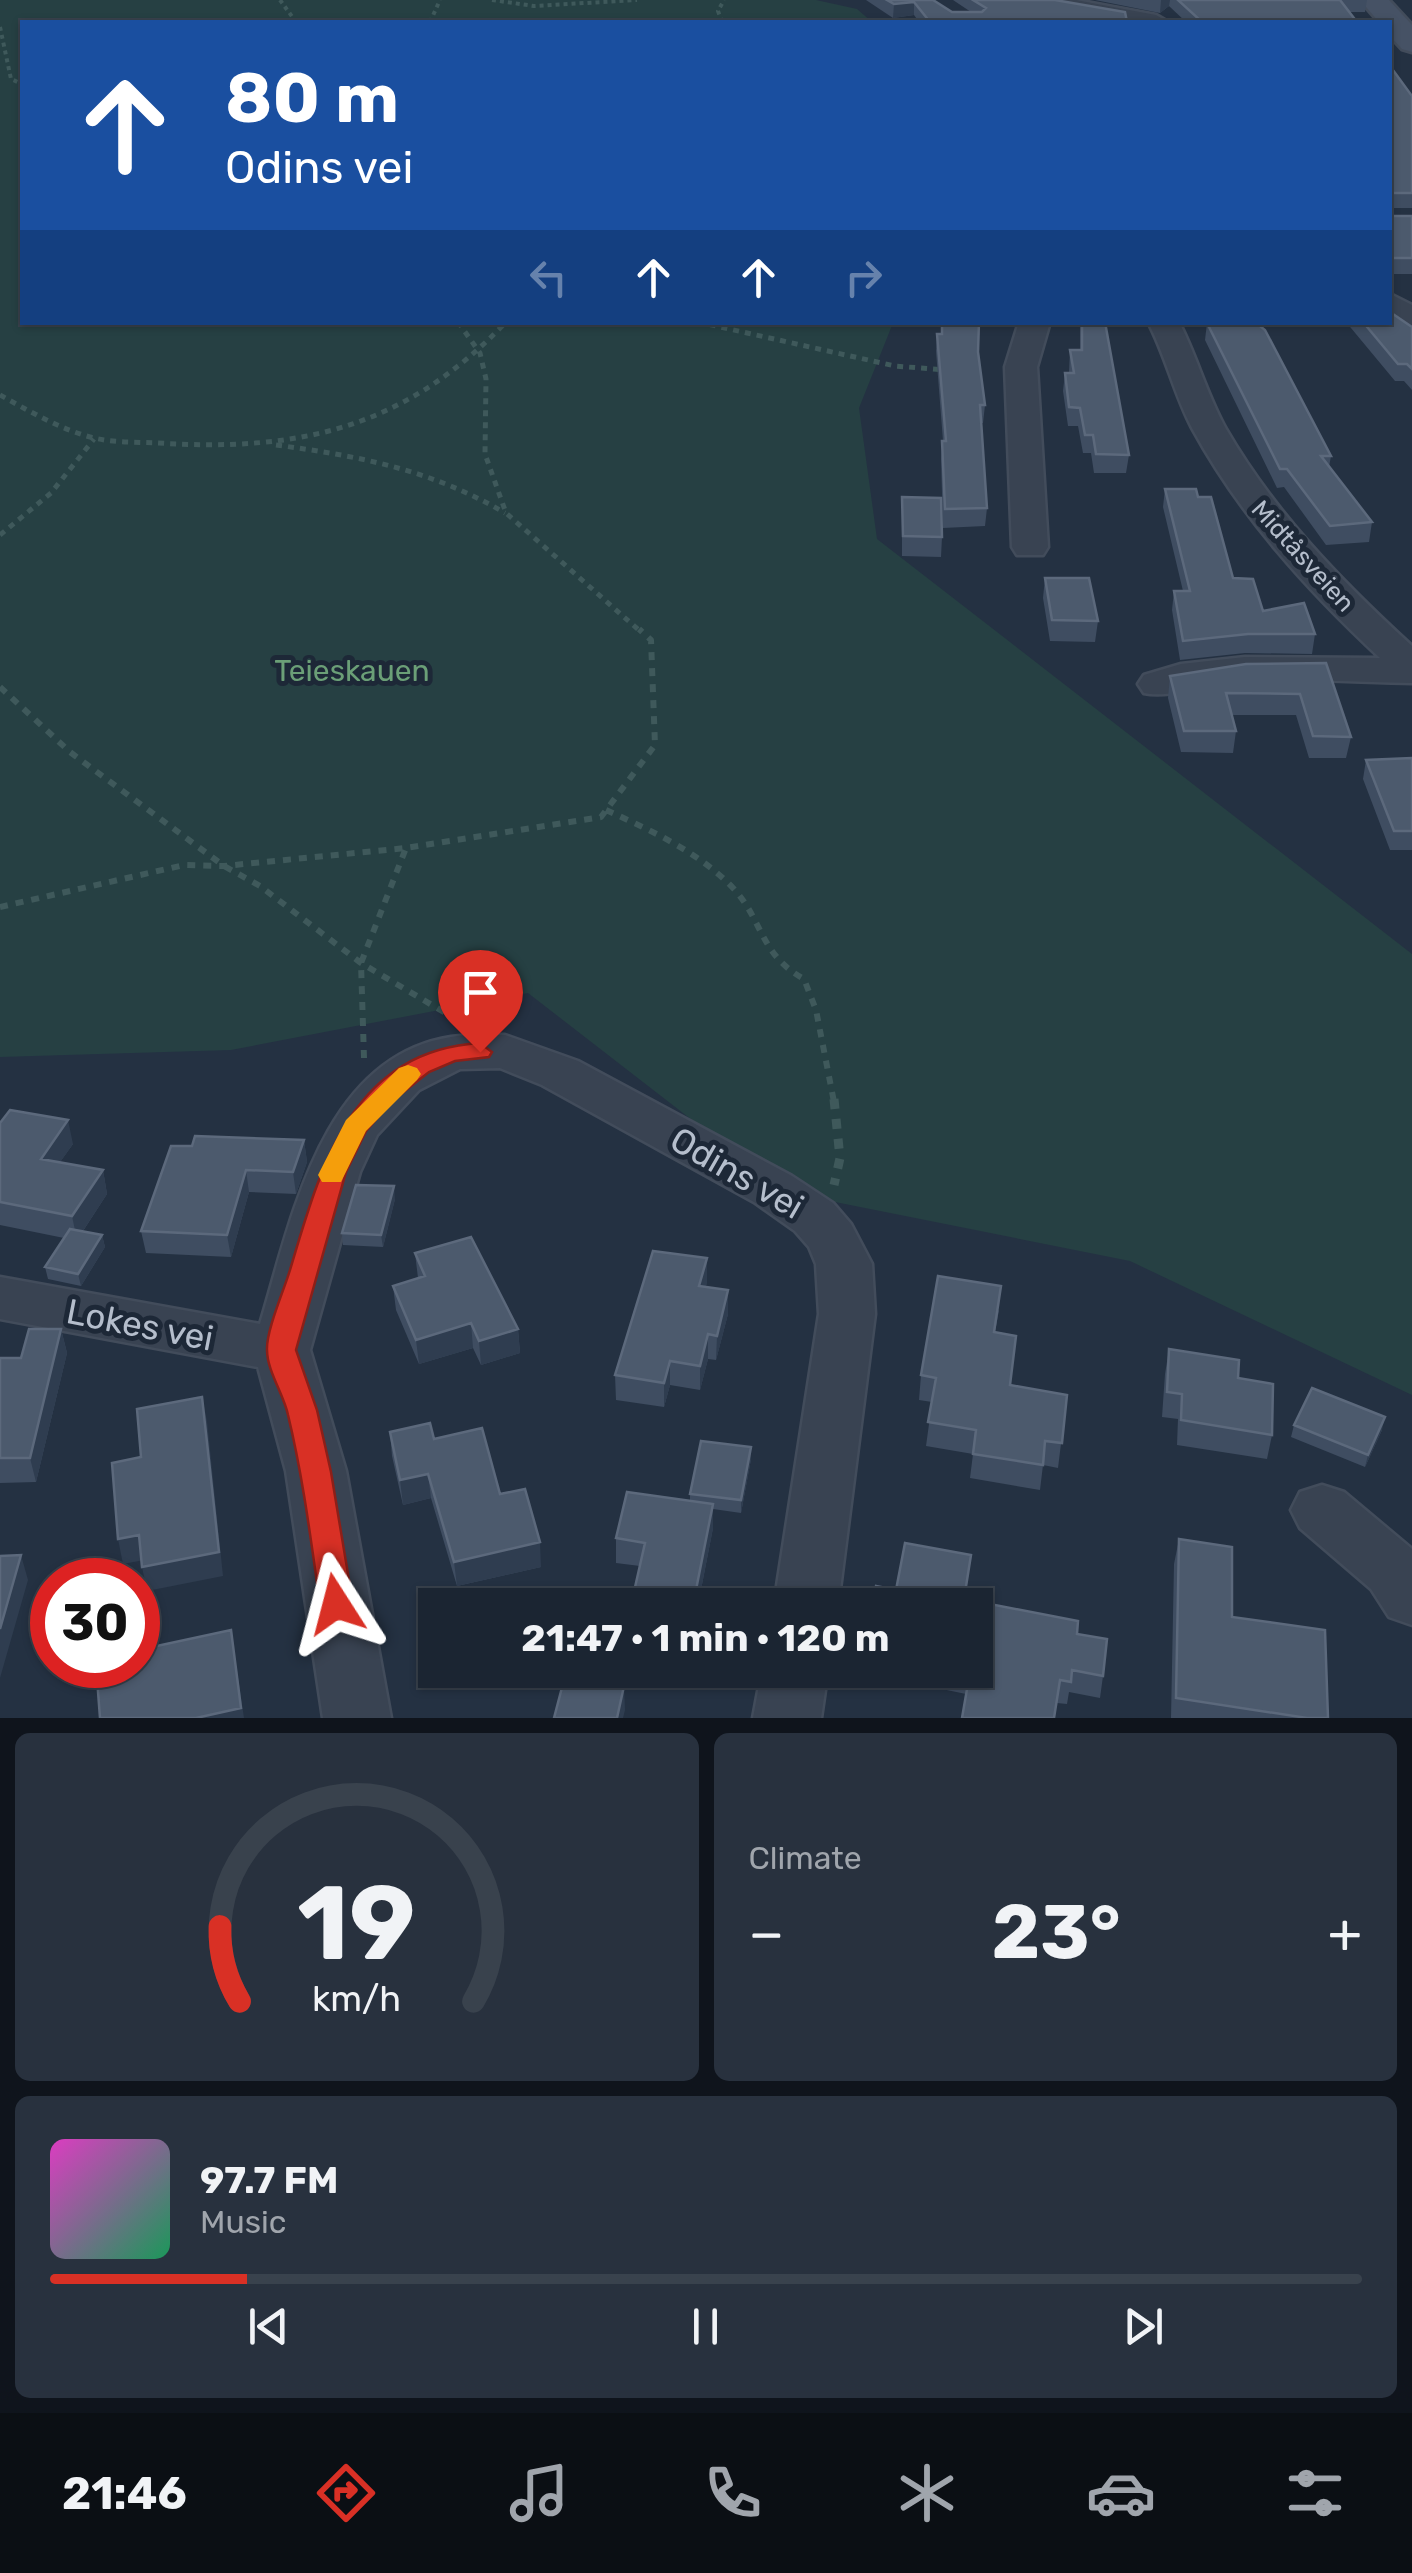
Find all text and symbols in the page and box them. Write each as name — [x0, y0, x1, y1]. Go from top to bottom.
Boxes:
text: 80 m — [225, 57, 399, 140]
icon: ahead — [60, 60, 190, 190]
text: Odins vei — [225, 141, 413, 194]
icon: left — [521, 250, 576, 305]
icon: ahead — [626, 250, 681, 305]
icon: ahead — [731, 250, 786, 305]
icon: right — [836, 250, 891, 305]
street label: Midtåsveien — [1246, 495, 1360, 617]
park label: Teieskauen — [274, 653, 430, 689]
pin — [438, 950, 523, 1053]
icon: arrive — [453, 965, 508, 1020]
street label: Odins vei — [663, 1118, 811, 1228]
street label: Lokes vei — [63, 1290, 217, 1360]
position arrow — [284, 1552, 388, 1656]
speed limit sign: 30 — [30, 1558, 160, 1688]
text: 21:47 · 1 min · 120 m — [521, 1615, 890, 1661]
text: Climate — [749, 1839, 862, 1877]
text: 19 — [298, 1862, 416, 1985]
text: 23° — [991, 1888, 1121, 1977]
text: − — [749, 1901, 784, 1966]
text: + — [1328, 1901, 1362, 1966]
text: km/h — [312, 1978, 401, 2020]
text: 97.7 FM — [200, 2157, 338, 2203]
text: Music — [200, 2203, 286, 2241]
icon: previous — [241, 2299, 296, 2354]
icon: pause — [678, 2299, 733, 2354]
icon: next — [1116, 2299, 1171, 2354]
icon: directions — [311, 2458, 381, 2528]
icon: music — [504, 2458, 574, 2528]
icon: phone — [698, 2458, 768, 2528]
icon: climate — [892, 2458, 962, 2528]
icon: car — [1086, 2458, 1156, 2528]
icon: filters — [1280, 2458, 1350, 2528]
text: 21:46 — [62, 2467, 187, 2520]

